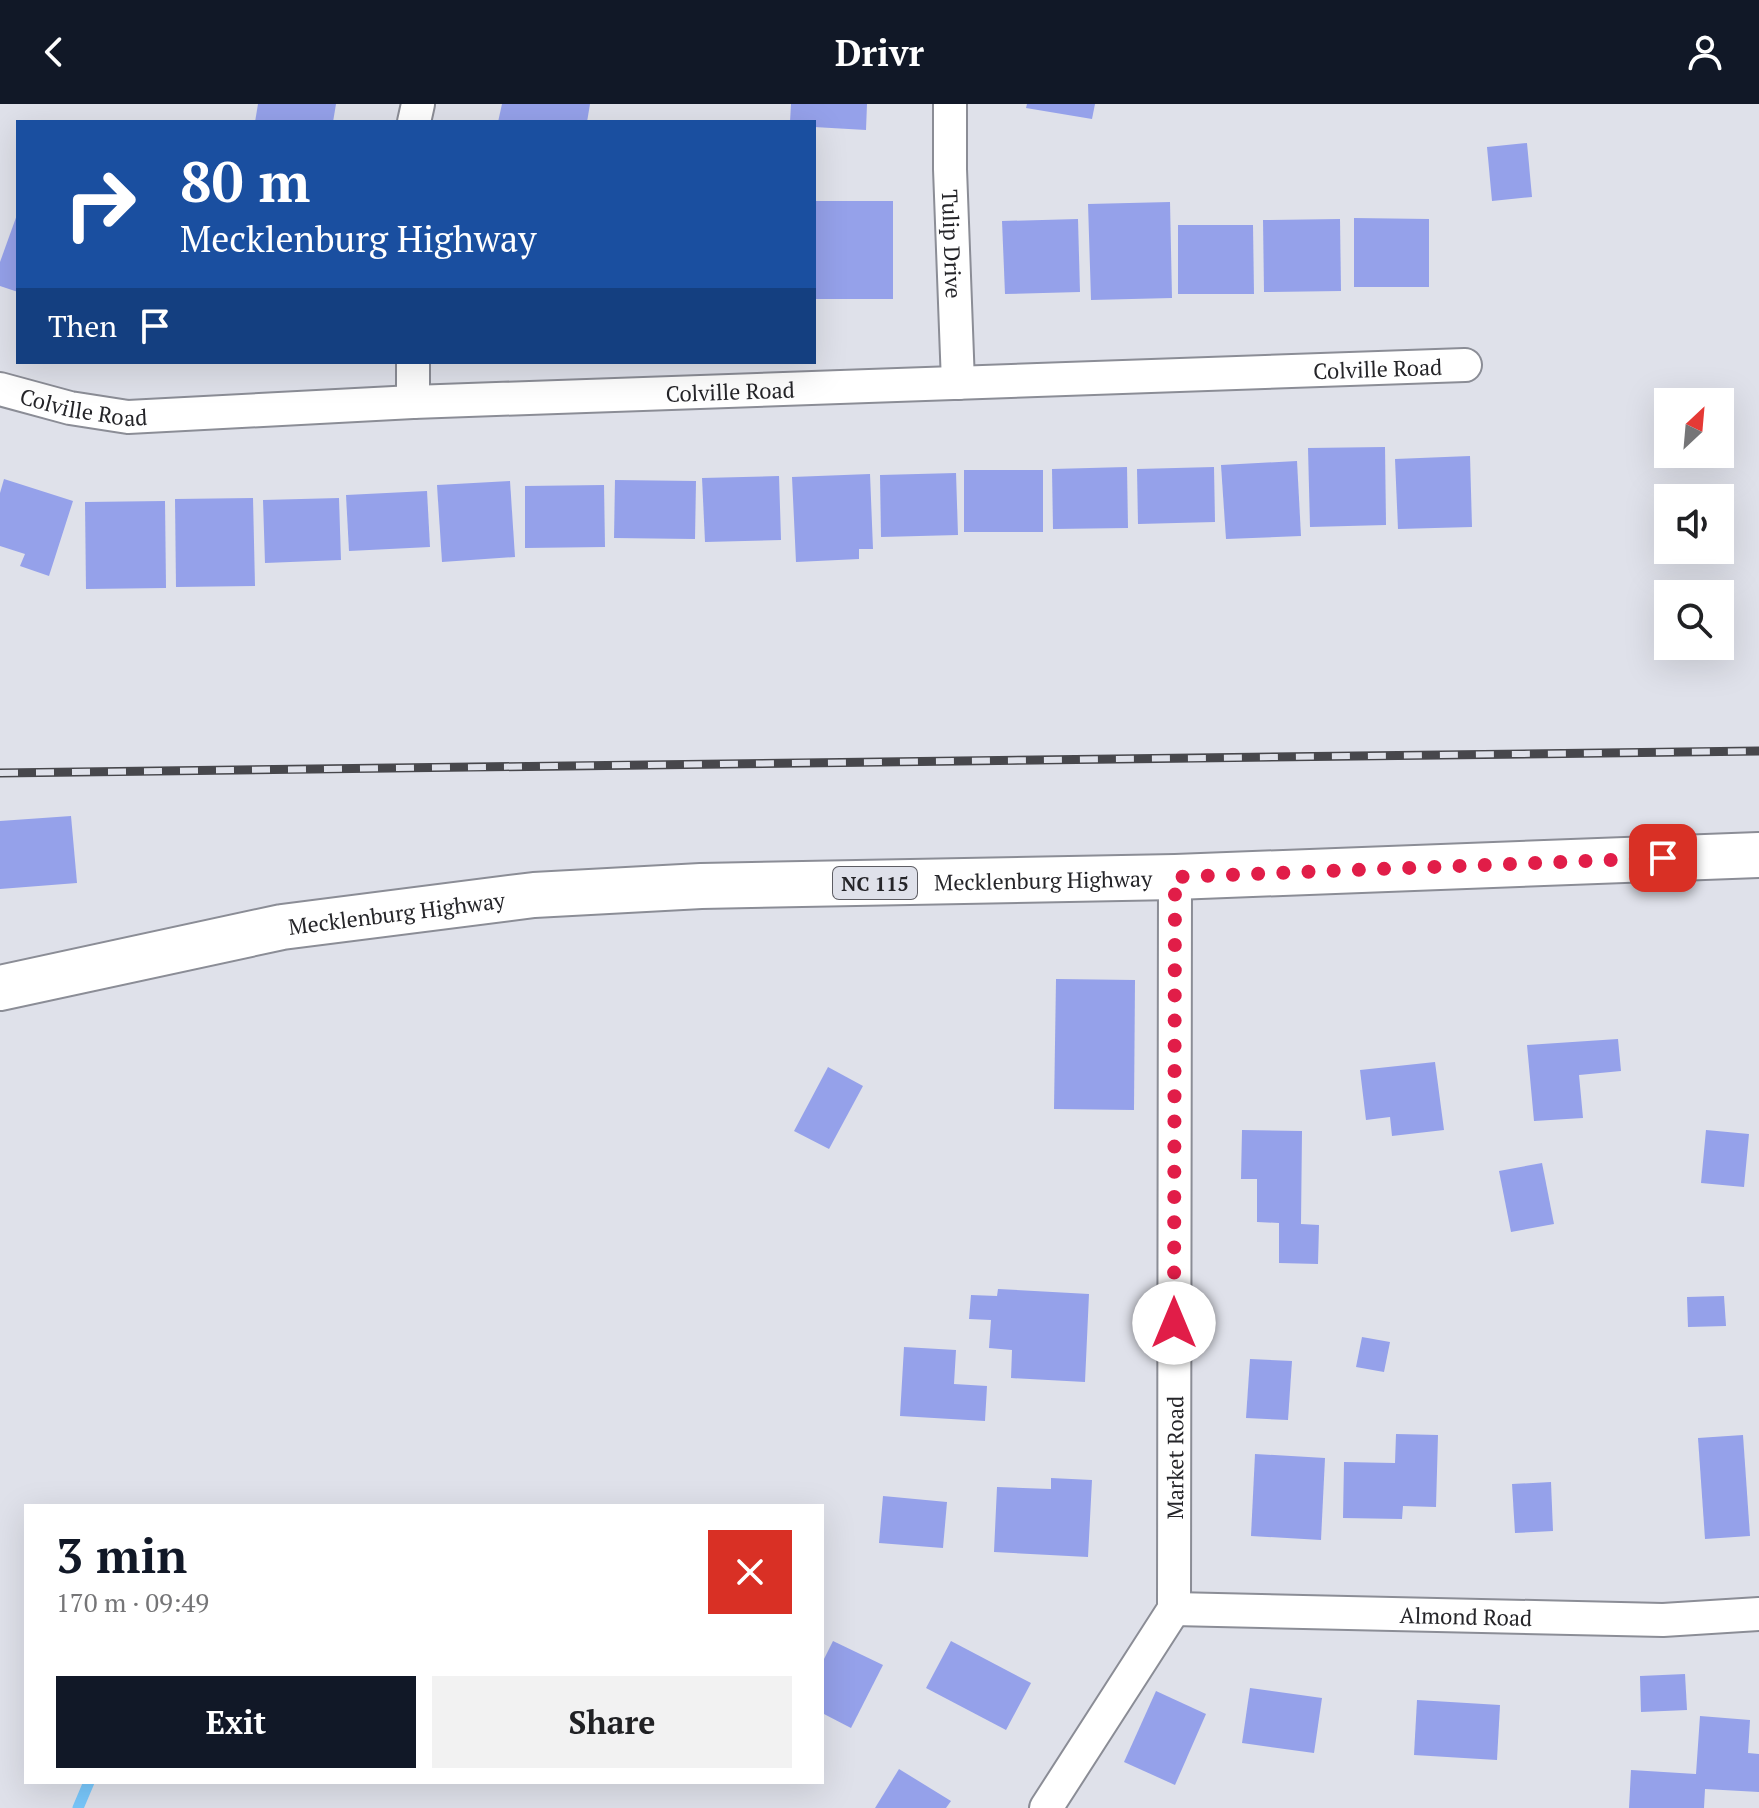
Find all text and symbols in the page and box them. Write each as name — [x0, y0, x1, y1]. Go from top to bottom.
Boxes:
text: Drivr — [835, 29, 924, 76]
icon: back — [32, 30, 76, 74]
icon: person — [1683, 30, 1727, 74]
text: 80 m — [180, 144, 310, 218]
icon: right — [48, 152, 152, 256]
street label: Tulip Drive — [936, 189, 969, 299]
text: Mecklenburg Highway — [180, 215, 536, 262]
icon: arrive — [133, 304, 177, 348]
text: Then — [48, 306, 117, 346]
street label: Colville Road — [1313, 351, 1443, 385]
street label: Colville Road — [665, 374, 795, 408]
street label: Colville Road — [17, 381, 148, 432]
north arrow — [1654, 388, 1734, 468]
map controls — [1654, 388, 1734, 660]
button: sound — [1654, 484, 1734, 564]
button: search — [1654, 580, 1734, 660]
pin — [1629, 824, 1697, 892]
icon: arrive — [1641, 836, 1685, 880]
street label: Mecklenburg Highway — [934, 863, 1153, 896]
road number: NC 115 — [833, 867, 917, 899]
street label: Mecklenburg Highway — [287, 884, 507, 941]
position arrow — [1132, 1281, 1216, 1365]
street label: Market Road — [1160, 1396, 1189, 1519]
text: 3 min — [56, 1523, 187, 1587]
button: close — [708, 1530, 792, 1614]
text: 170 m · 09:49 — [56, 1585, 209, 1619]
street label: Almond Road — [1399, 1600, 1533, 1632]
button: Exit — [56, 1676, 416, 1768]
button: Share — [432, 1676, 792, 1768]

